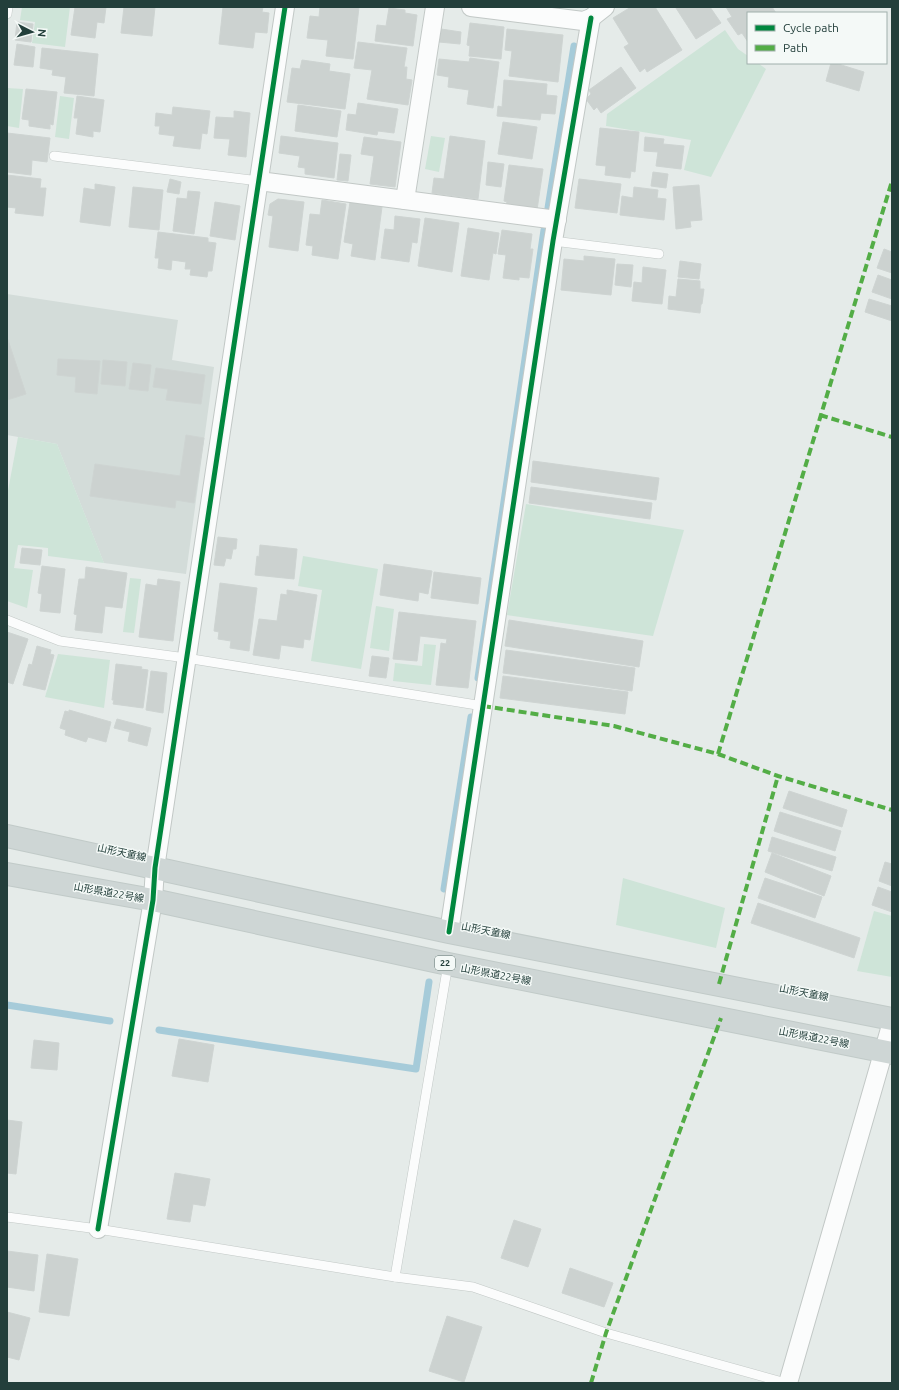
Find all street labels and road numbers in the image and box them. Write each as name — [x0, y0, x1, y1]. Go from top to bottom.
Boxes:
street label: 山形天童線 — [96, 842, 147, 863]
street label: 山形県道22号線 — [73, 881, 145, 904]
street label: 山形天童線 — [460, 920, 511, 941]
road number: 22 — [435, 956, 455, 970]
street label: 山形県道22号線 — [460, 962, 532, 987]
street label: 山形天童線 — [778, 982, 829, 1003]
street label: 山形県道22号線 — [778, 1025, 850, 1050]

